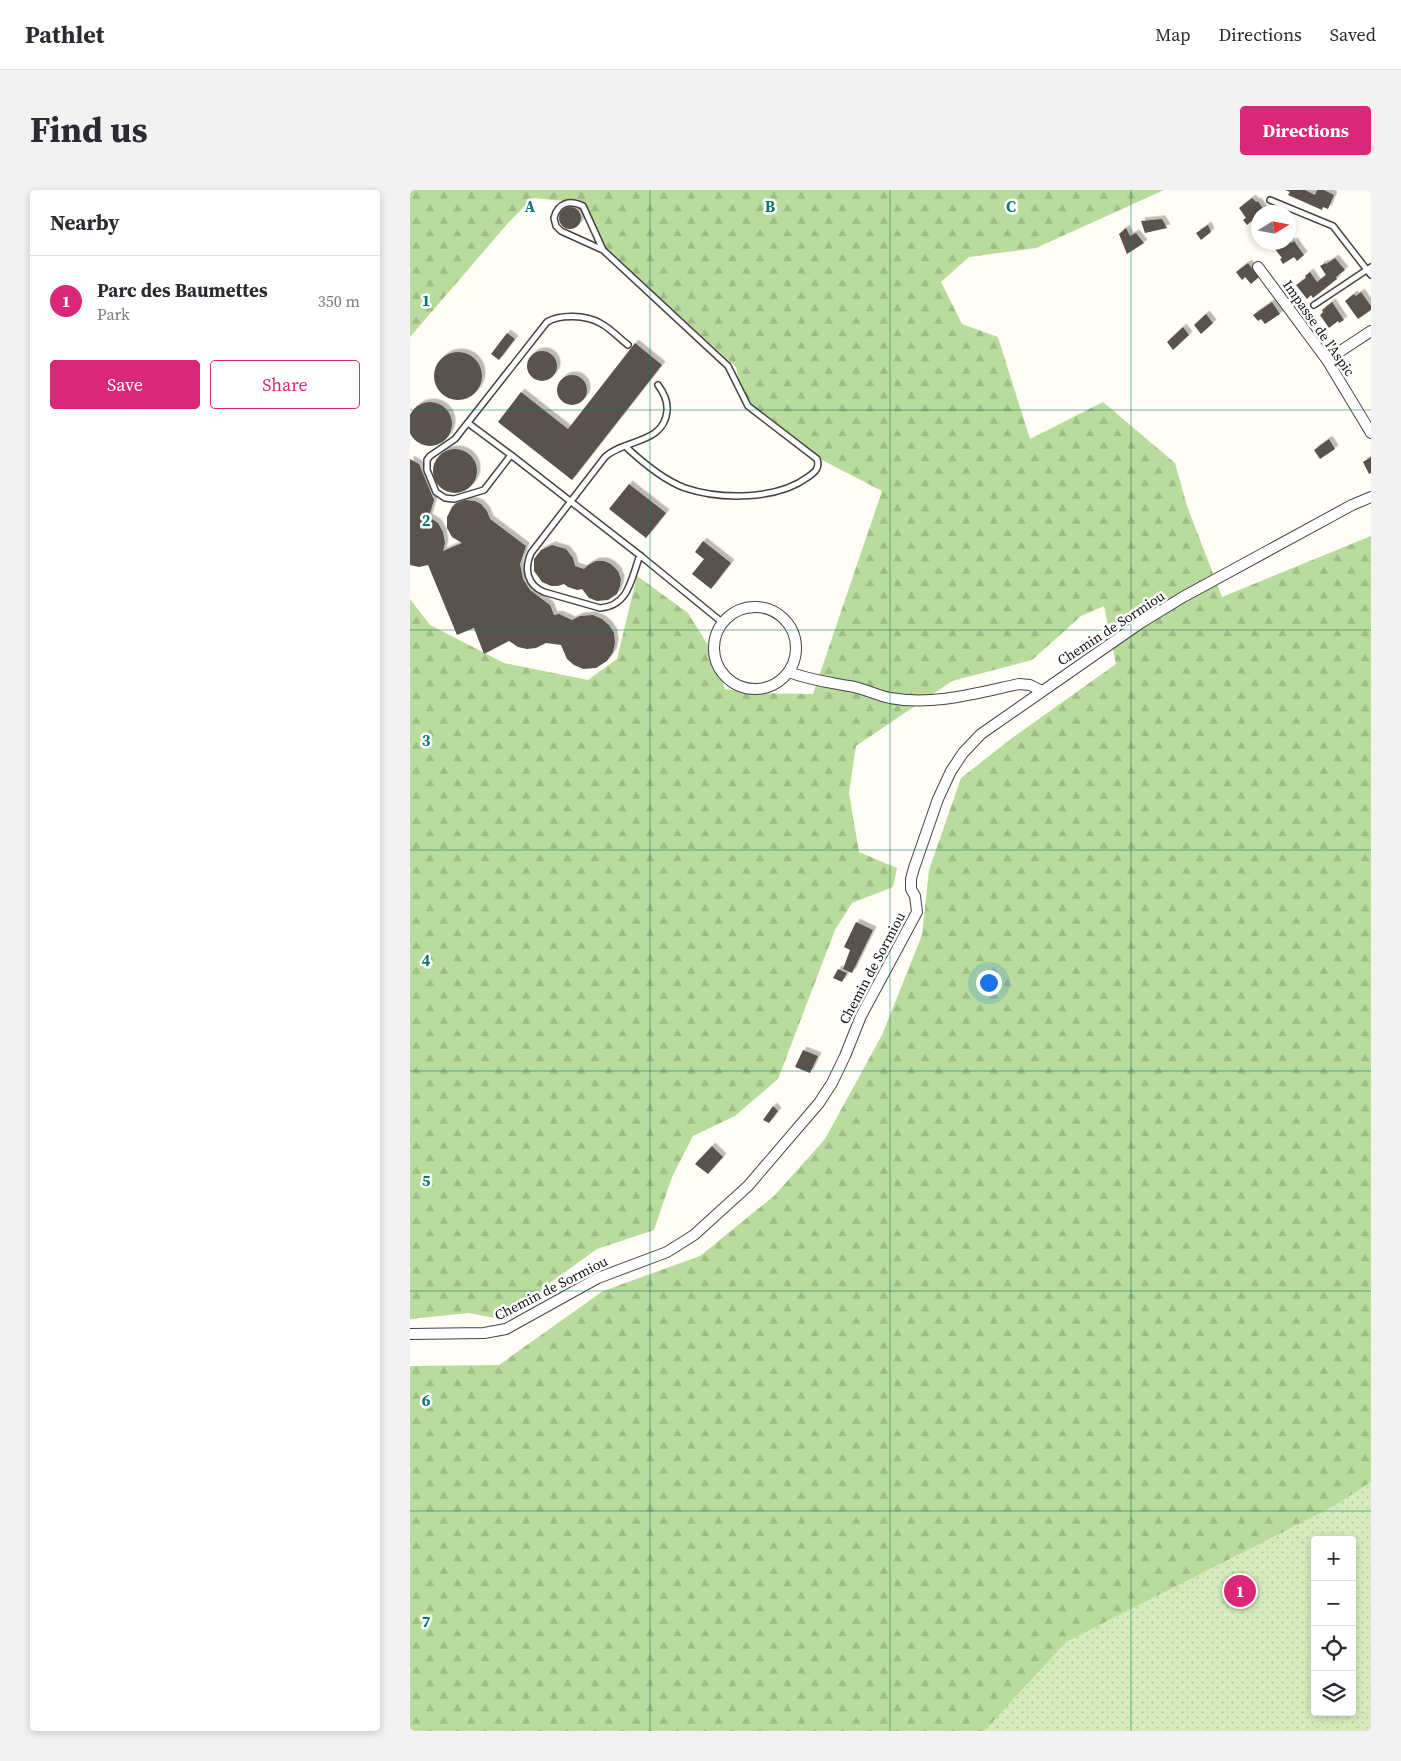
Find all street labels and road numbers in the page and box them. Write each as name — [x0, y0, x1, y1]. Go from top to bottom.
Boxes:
street label: Impasse de l'Aspic — [1278, 276, 1360, 380]
street label: Chemin de Sormiou — [1053, 586, 1169, 670]
street label: Chemin de Sormiou — [834, 908, 910, 1028]
street label: Chemin de Sormiou — [491, 1251, 611, 1325]

